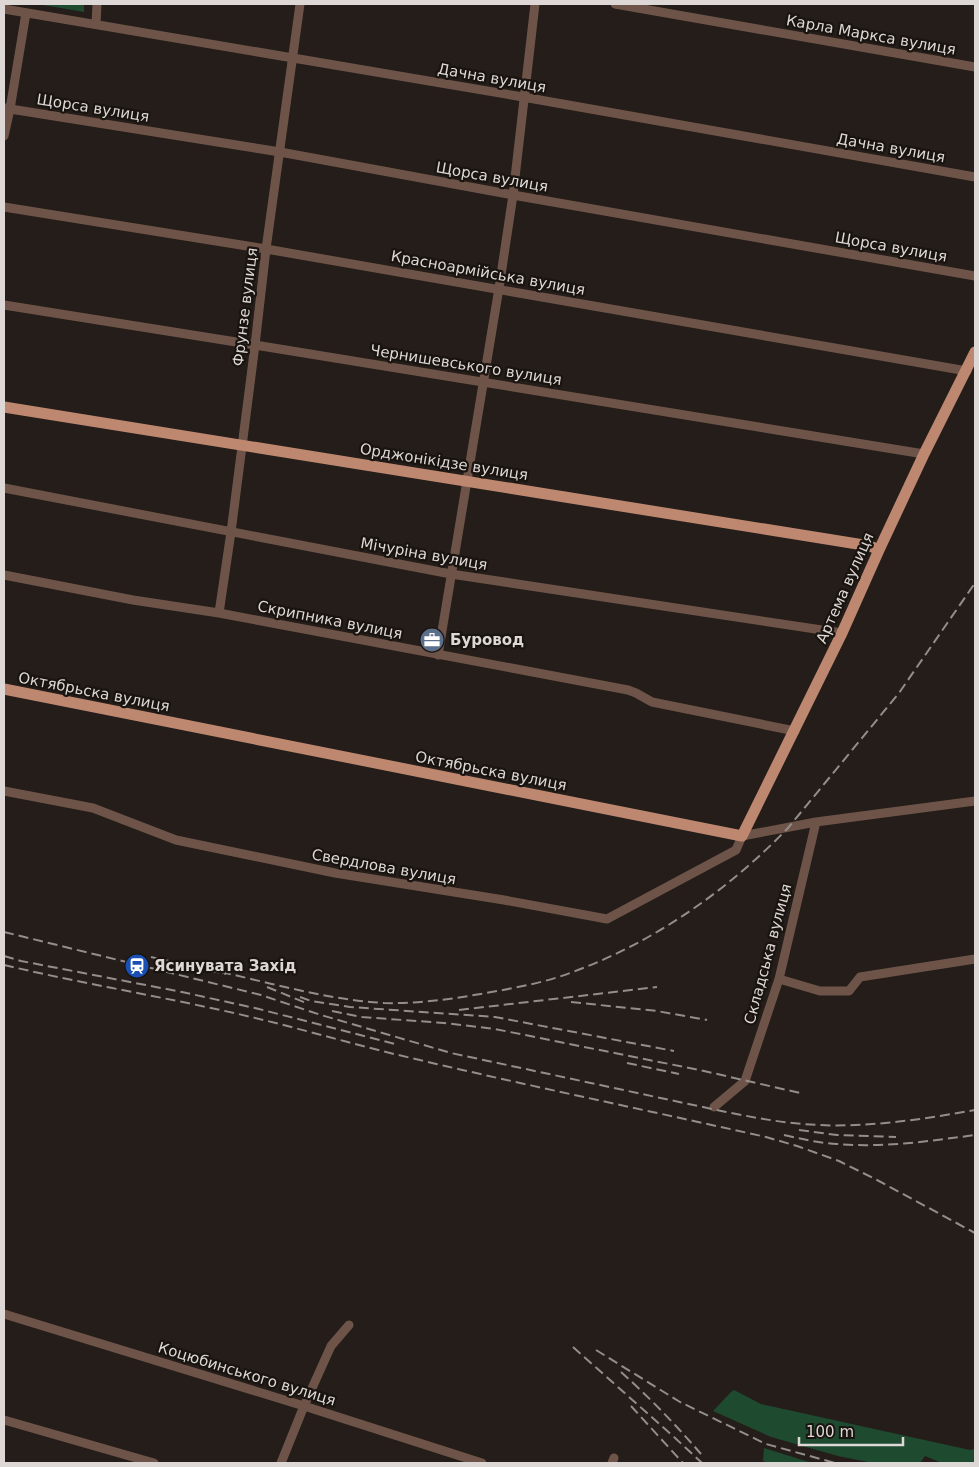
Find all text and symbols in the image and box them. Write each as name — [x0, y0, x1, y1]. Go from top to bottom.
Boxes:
street label: Карла Маркса вулиця — [785, 11, 957, 59]
street label: Дачна вулиця — [436, 60, 548, 96]
street label: Щорса вулиця — [35, 90, 151, 126]
street label: Дачна вулиця — [835, 130, 947, 166]
street label: Щорса вулиця — [434, 158, 550, 196]
street label: Щорса вулиця — [833, 228, 949, 266]
street label: Фрунзе вулиця — [229, 247, 261, 367]
street label: Красноармійська вулиця — [389, 247, 587, 299]
street label: Чернишевського вулиця — [369, 341, 563, 389]
street label: Орджонікідзе вулиця — [359, 440, 529, 484]
street label: Артема вулиця — [813, 530, 877, 646]
street label: Мічуріна вулиця — [359, 534, 489, 574]
street label: Скрипника вулиця — [256, 597, 404, 643]
office icon: Буровод — [419, 627, 445, 653]
place label: Буровод — [450, 631, 524, 649]
street label: Октябрьска вулиця — [17, 668, 171, 716]
street label: Октябрьска вулиця — [414, 747, 568, 795]
street label: Свердлова вулиця — [310, 845, 458, 889]
street label: Складська вулиця — [741, 882, 795, 1026]
station icon: Ясинувата Захід — [124, 953, 150, 979]
place label: Ясинувата Захід — [154, 957, 296, 975]
street label: Коцюбинського вулиця — [156, 1338, 338, 1410]
scale bar — [799, 1414, 903, 1446]
text: 100 m — [806, 1423, 854, 1441]

